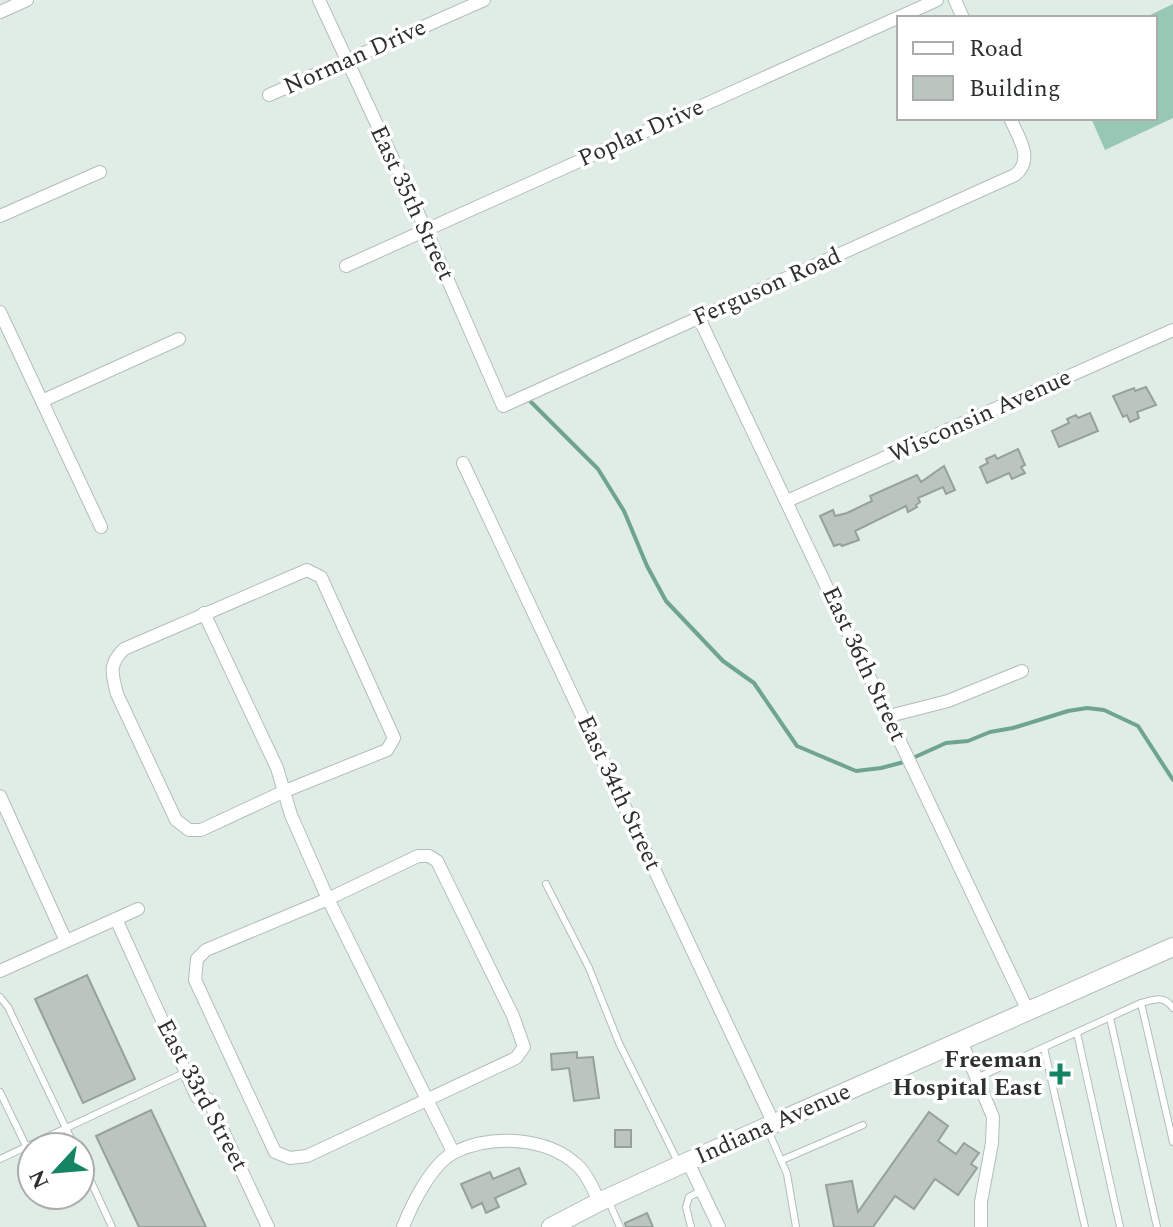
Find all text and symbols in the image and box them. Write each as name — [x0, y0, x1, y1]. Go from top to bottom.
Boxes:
street label: Norman Drive — [278, 10, 432, 104]
legend — [897, 16, 1157, 120]
text: Road — [969, 31, 1023, 67]
text: Building — [969, 71, 1061, 107]
street label: Poplar Drive — [572, 89, 710, 177]
street label: East 35th Street — [360, 120, 464, 286]
street label: Ferguson Road — [687, 238, 847, 336]
street label: Wisconsin Avenue — [883, 360, 1077, 472]
street label: East 36th Street — [812, 581, 916, 747]
street label: East 34th Street — [567, 710, 671, 876]
street label: East 33rd Street — [147, 1012, 257, 1178]
place label: Freeman Hospital East — [892, 1042, 1042, 1106]
marker: Freeman Hospital East — [1049, 1063, 1071, 1085]
street label: Indiana Avenue — [689, 1074, 857, 1174]
north arrow — [16, 1131, 96, 1211]
text: N — [21, 1164, 58, 1194]

